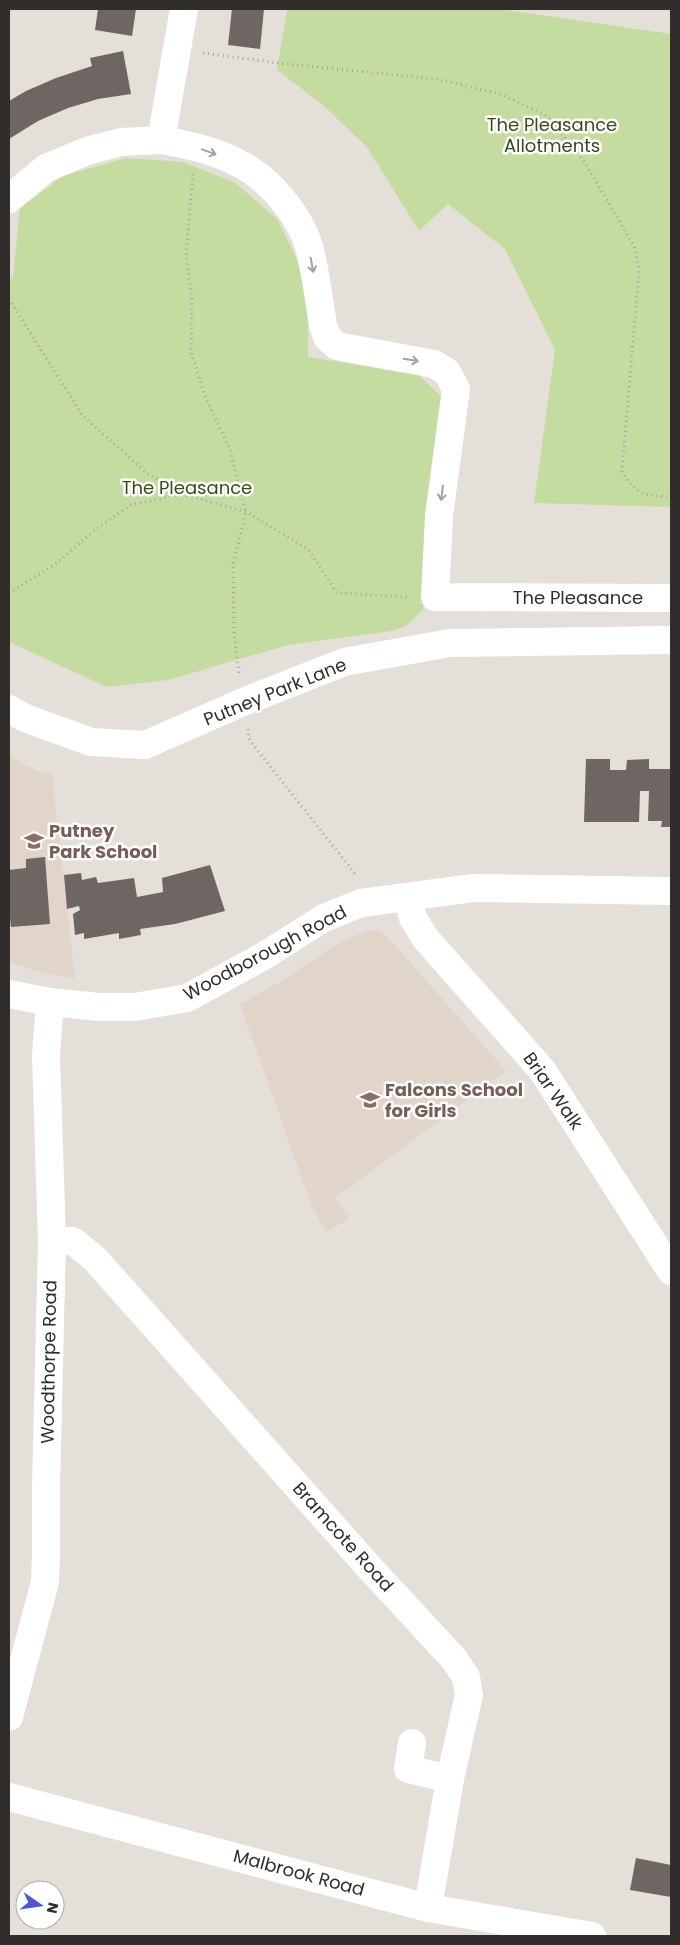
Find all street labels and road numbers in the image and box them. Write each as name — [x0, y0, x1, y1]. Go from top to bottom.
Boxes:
street label: The Pleasance — [513, 585, 643, 610]
street label: Putney Park Lane — [200, 651, 350, 732]
street label: Woodborough Road — [179, 899, 351, 1006]
street label: Briar Walk — [518, 1047, 590, 1135]
street label: Woodthorpe Road — [35, 1280, 62, 1444]
street label: Bramcote Road — [287, 1476, 400, 1597]
street label: Malbrook Road — [231, 1843, 368, 1902]

